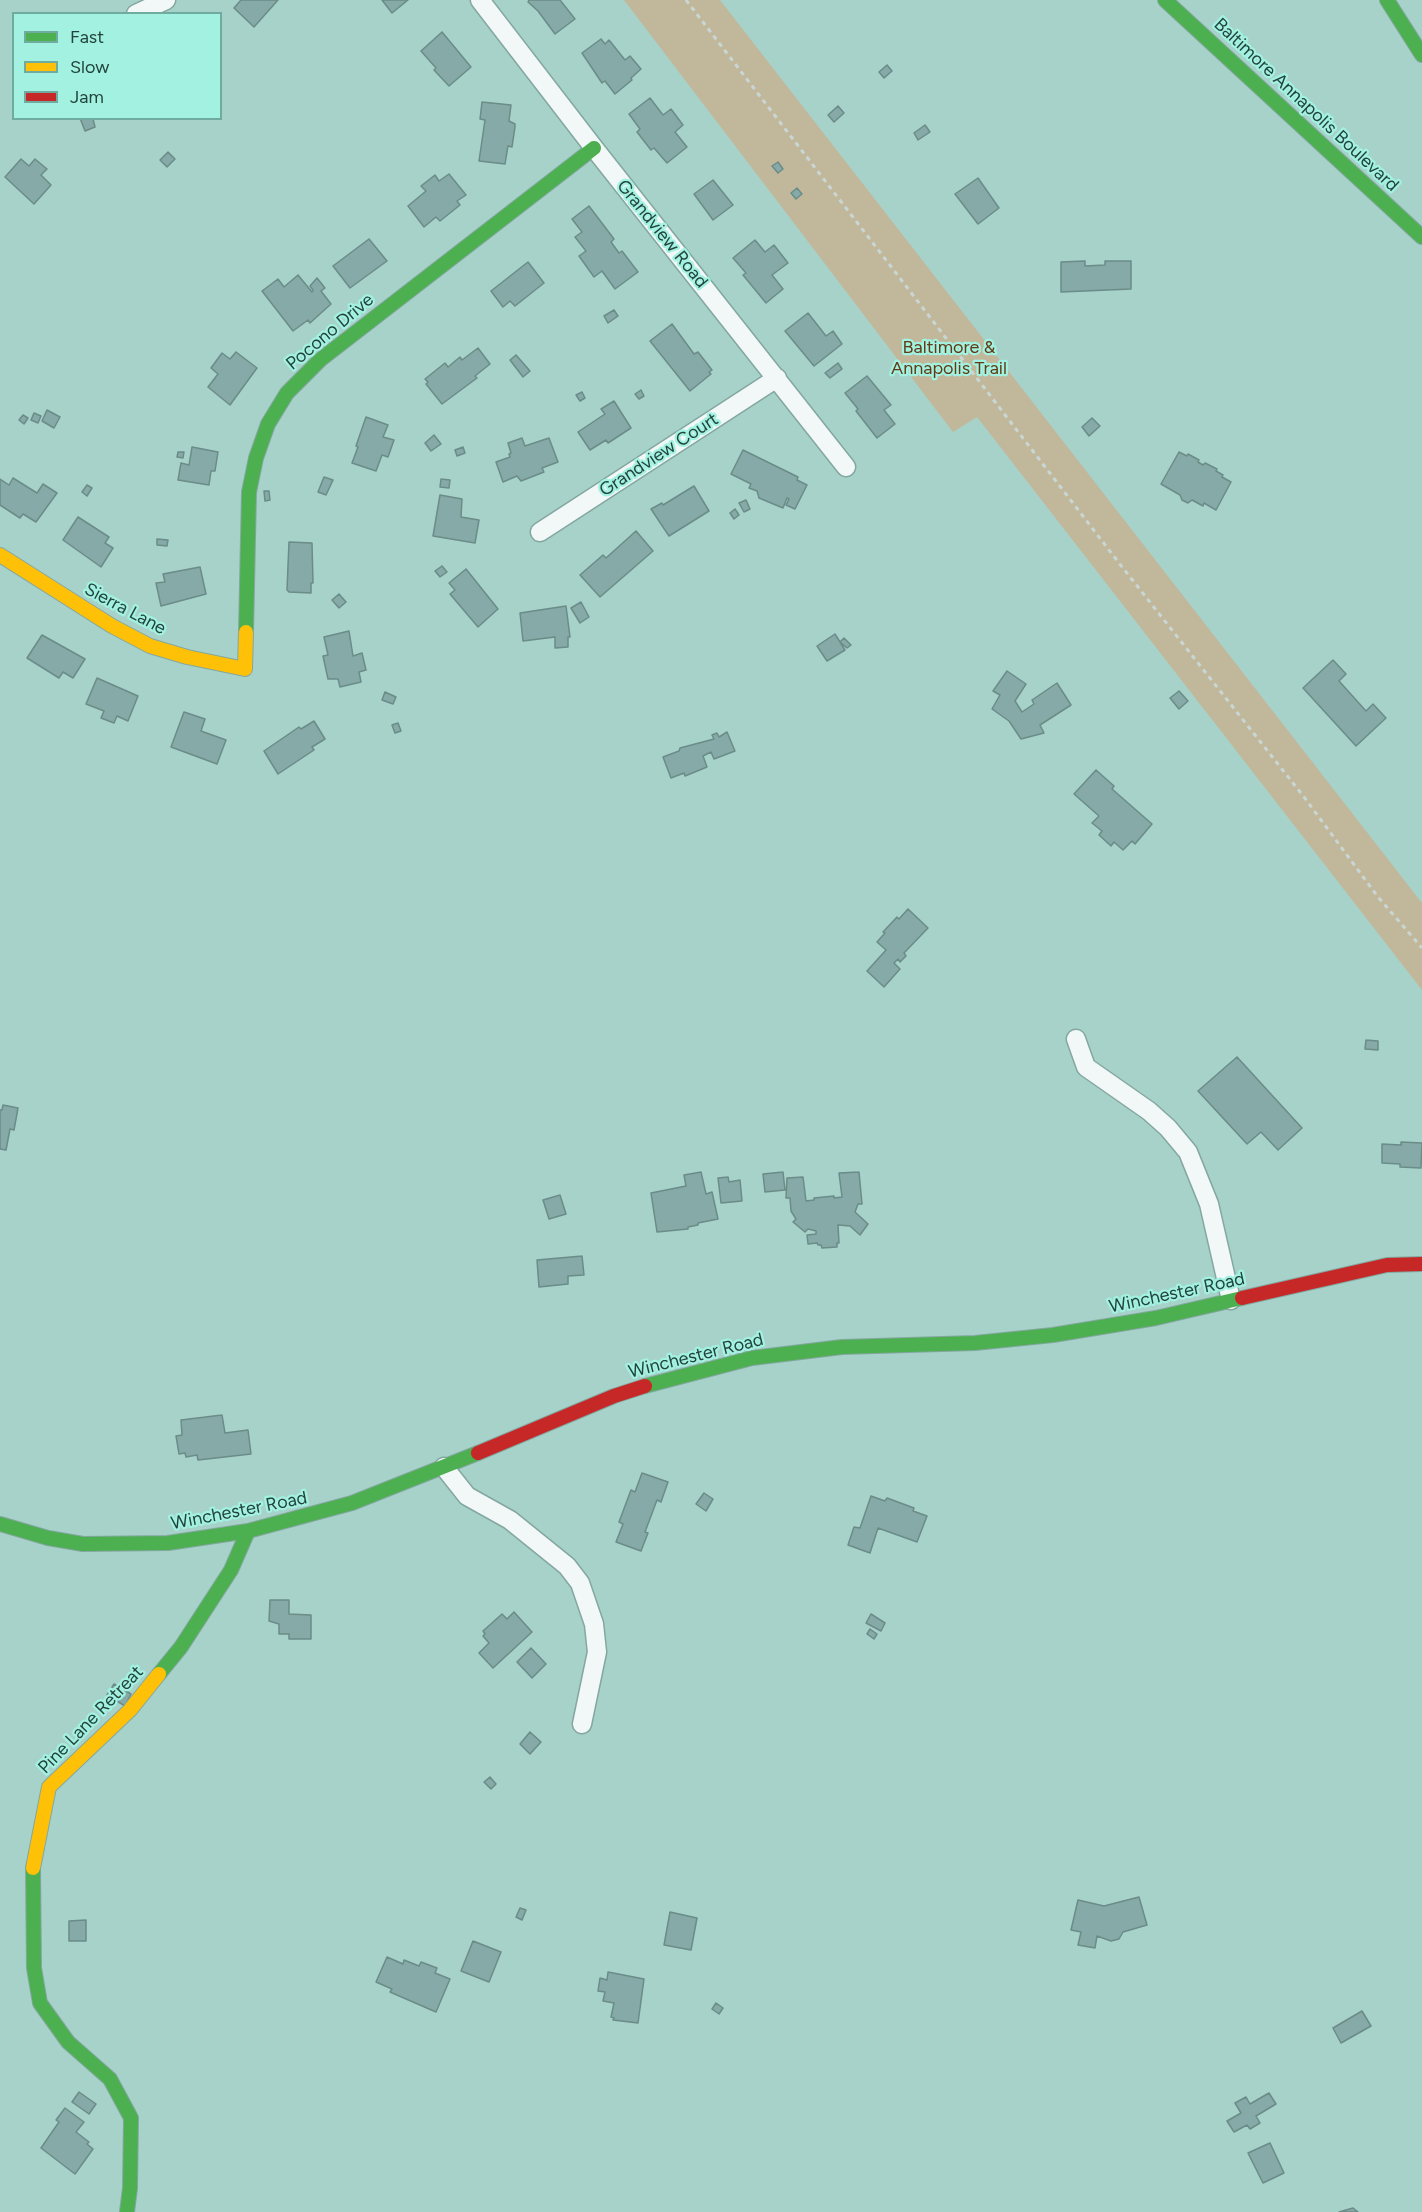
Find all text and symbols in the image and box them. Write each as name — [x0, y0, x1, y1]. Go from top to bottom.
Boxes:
legend — [12, 12, 222, 120]
street label: Baltimore Annapolis Boulevard — [1209, 14, 1403, 196]
text: Fast — [70, 26, 104, 48]
text: Slow — [70, 56, 109, 78]
text: Jam — [70, 86, 104, 108]
street label: Grandview Road — [612, 176, 712, 292]
street label: Pocono Drive — [282, 289, 378, 375]
park label: Baltimore & Annapolis Trail — [891, 337, 1007, 380]
street label: Grandview Court — [595, 408, 723, 502]
street label: Sierra Lane — [81, 579, 169, 639]
street label: Winchester Road — [1107, 1268, 1247, 1318]
street label: Winchester Road — [626, 1329, 766, 1383]
street label: Winchester Road — [169, 1487, 309, 1535]
street label: Pine Lane Retreat — [34, 1662, 148, 1778]

